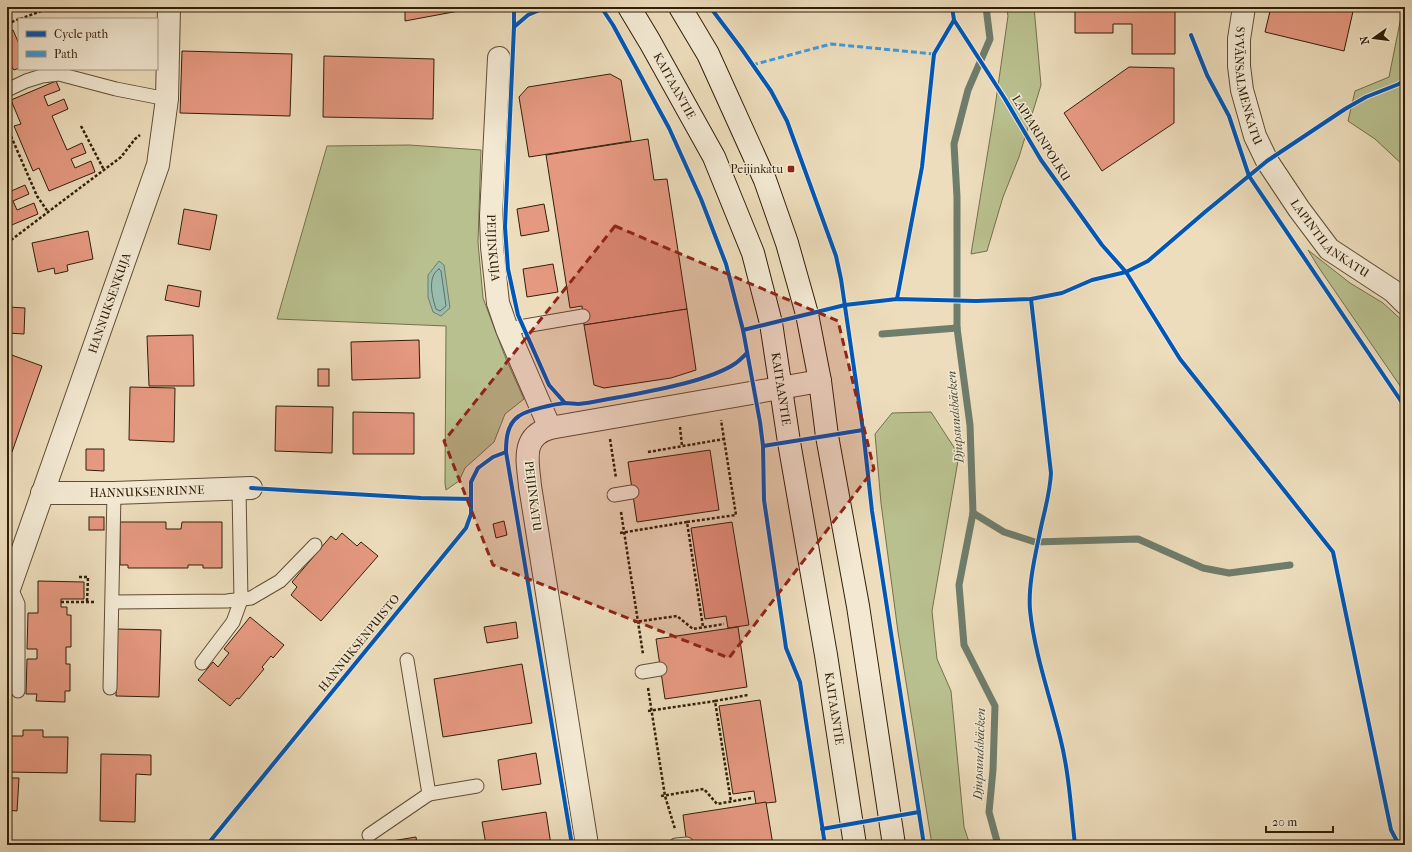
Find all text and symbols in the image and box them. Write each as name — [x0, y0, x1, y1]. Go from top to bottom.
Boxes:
legend — [18, 18, 158, 70]
north arrow — [1354, 18, 1394, 58]
street label: SYVÄNSALMENKATU — [1232, 25, 1266, 148]
text: Cycle path — [54, 27, 109, 41]
text: N — [1357, 34, 1372, 46]
text: Path — [54, 47, 78, 61]
street label: KAITAANTIE — [650, 50, 698, 121]
street label: LAPIARINPOLKU — [1009, 92, 1074, 184]
place label: Peijinkatu — [730, 162, 783, 176]
marker: Peijinkatu — [786, 164, 796, 174]
street label: LAPINTILANKATU — [1287, 197, 1372, 281]
street label: PEIJINKUJA — [484, 214, 503, 282]
street label: HANNUKSENKUJA — [85, 250, 134, 355]
street label: KAITAANTIE — [769, 351, 793, 426]
water label: Djupsundsbäcken — [943, 370, 967, 465]
street label: PEIJINKATU — [522, 460, 544, 533]
street label: HANNUKSENRINNE — [89, 483, 205, 500]
street label: HANNUKSENPUISTO — [315, 592, 403, 694]
street label: KAITAANTIE — [822, 671, 847, 746]
water label: Djupsundsbäcken — [970, 708, 988, 801]
scale bar — [1266, 808, 1333, 834]
text: 20 m — [1272, 815, 1297, 829]

